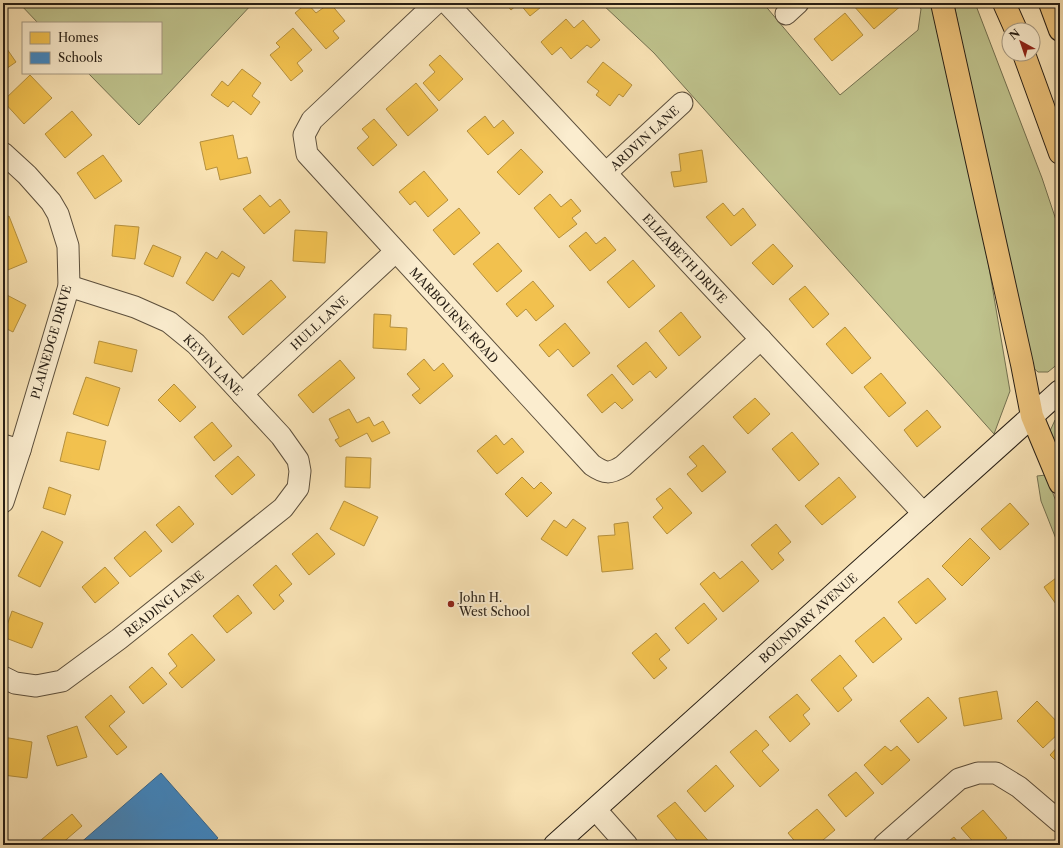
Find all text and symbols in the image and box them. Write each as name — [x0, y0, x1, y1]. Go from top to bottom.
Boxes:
legend — [22, 22, 162, 74]
north arrow — [1001, 22, 1041, 62]
text: N — [1006, 26, 1023, 43]
text: Homes — [58, 30, 98, 45]
text: Schools — [58, 50, 103, 65]
street label: ARDVIN LANE — [606, 102, 682, 174]
street label: ELIZABETH DRIVE — [640, 210, 730, 306]
street label: MARBOURNE ROAD — [407, 264, 502, 366]
street label: PLAINEDGE DRIVE — [28, 283, 74, 401]
street label: HULL LANE — [287, 292, 351, 353]
street label: KEVIN LANE — [180, 331, 246, 399]
street label: READING LANE — [121, 567, 206, 640]
street label: BOUNDARY AVENUE — [756, 570, 860, 666]
place label: John H. West School — [457, 590, 530, 619]
marker: John H. West School — [446, 599, 456, 609]

